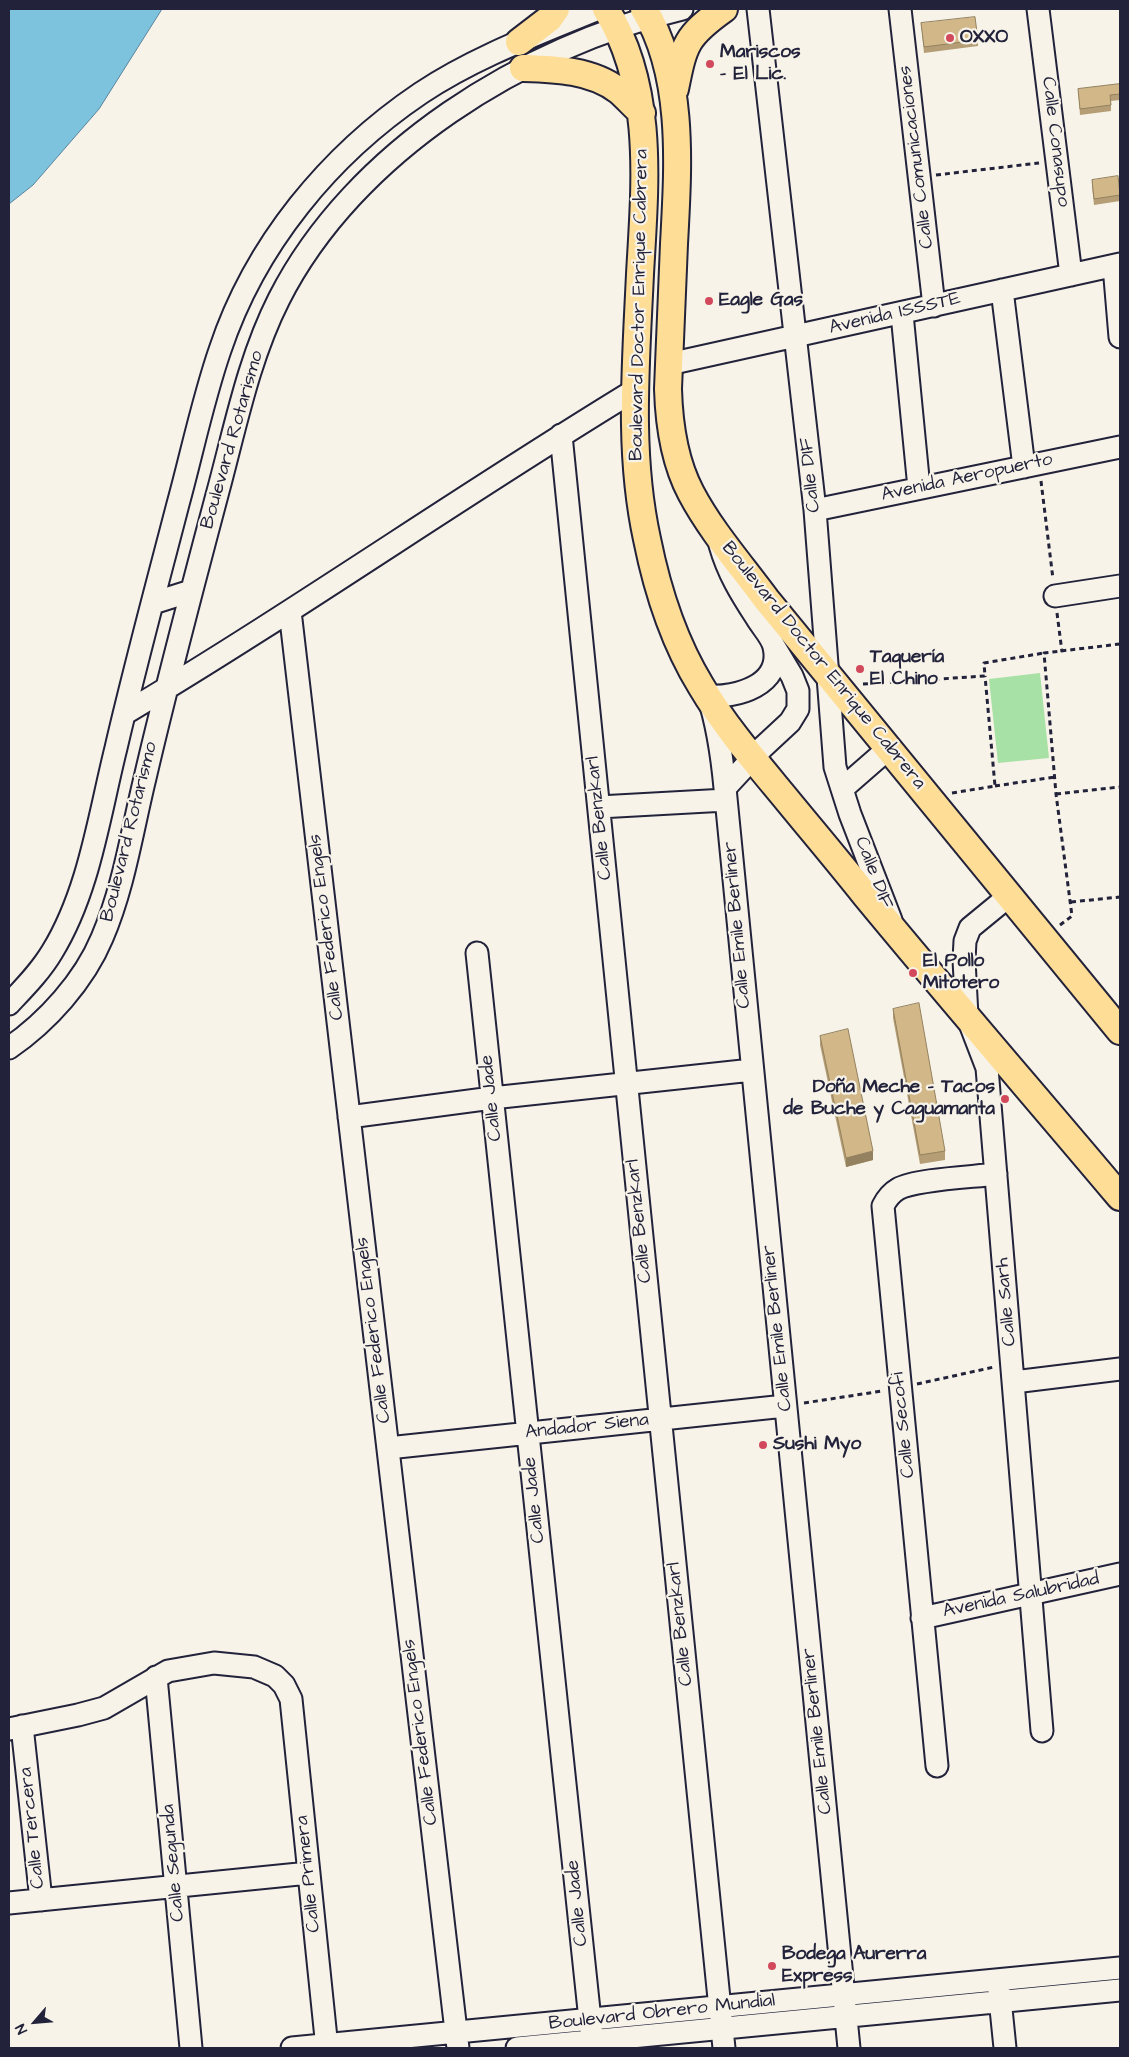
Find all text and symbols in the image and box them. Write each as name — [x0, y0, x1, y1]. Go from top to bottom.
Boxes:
place label: OXXO — [960, 27, 1008, 49]
marker: OXXO — [944, 32, 956, 44]
place label: Mariscos - El Lic. — [720, 42, 801, 86]
marker: Mariscos - El Lic. — [704, 58, 716, 70]
street label: Calle Comunicaciones — [894, 64, 940, 250]
street label: Calle Conasupo — [1036, 76, 1074, 208]
street label: Boulevard Doctor Enrique Cabrera — [626, 149, 654, 461]
street label: Avenida ISSSTE — [827, 288, 963, 340]
place label: Eagle Gas — [719, 290, 803, 312]
marker: Eagle Gas — [703, 295, 715, 307]
street label: Boulevard Rotarismo — [197, 348, 269, 532]
street label: Calle DIF — [796, 436, 826, 514]
street label: Avenida Aeropuerto — [879, 449, 1055, 507]
street label: Boulevard Doctor Enrique Cabrera — [716, 538, 930, 794]
place label: Taquería El Chino — [870, 647, 944, 691]
marker: Taquería El Chino — [854, 663, 866, 675]
street label: Boulevard Rotarismo — [97, 740, 163, 924]
street label: Calle Benzkarl — [582, 755, 618, 881]
street label: Calle Federico Engels — [304, 833, 350, 1021]
street label: Calle DIF — [849, 834, 897, 912]
street label: Calle Emile Berliner — [719, 841, 757, 1009]
place label: El Pollo Mitotero — [923, 951, 999, 995]
marker: El Pollo Mitotero — [907, 967, 919, 979]
street label: Calle Jade — [476, 1054, 508, 1142]
place label: Doña Meche - Tacos de Buche y Caguamanta — [783, 1077, 995, 1121]
marker: Doña Meche - Tacos de Buche y Caguamanta — [999, 1093, 1011, 1105]
street label: Calle Benzkarl — [622, 1158, 658, 1284]
street label: Calle Federico Engels — [351, 1236, 397, 1424]
street label: Calle Emile Berliner — [758, 1244, 798, 1412]
street label: Calle Sarh — [992, 1257, 1022, 1347]
street label: Calle Secofi — [887, 1371, 921, 1479]
street label: Andador Siena — [524, 1409, 650, 1445]
place label: Sushi Myo — [773, 1434, 861, 1456]
marker: Sushi Myo — [757, 1439, 769, 1451]
street label: Calle Jade — [519, 1456, 551, 1544]
street label: Calle Benzkarl — [663, 1561, 699, 1687]
street label: Avenida Salubridad — [941, 1568, 1101, 1624]
street label: Calle Federico Engels — [398, 1638, 444, 1826]
street label: Calle Emile Berliner — [798, 1647, 838, 1815]
street label: Calle Tercera — [15, 1766, 51, 1890]
street label: Calle Segunda — [158, 1803, 190, 1923]
street label: Calle Primera — [292, 1814, 326, 1934]
street label: Calle Jade — [562, 1859, 594, 1947]
place label: Bodega Aurerra Express — [782, 1944, 927, 1988]
marker: Bodega Aurerra Express — [766, 1960, 778, 1972]
street label: Boulevard Obrero Mundial — [548, 1990, 776, 2036]
north arrow — [10, 1997, 60, 2047]
text: N — [11, 2020, 33, 2037]

